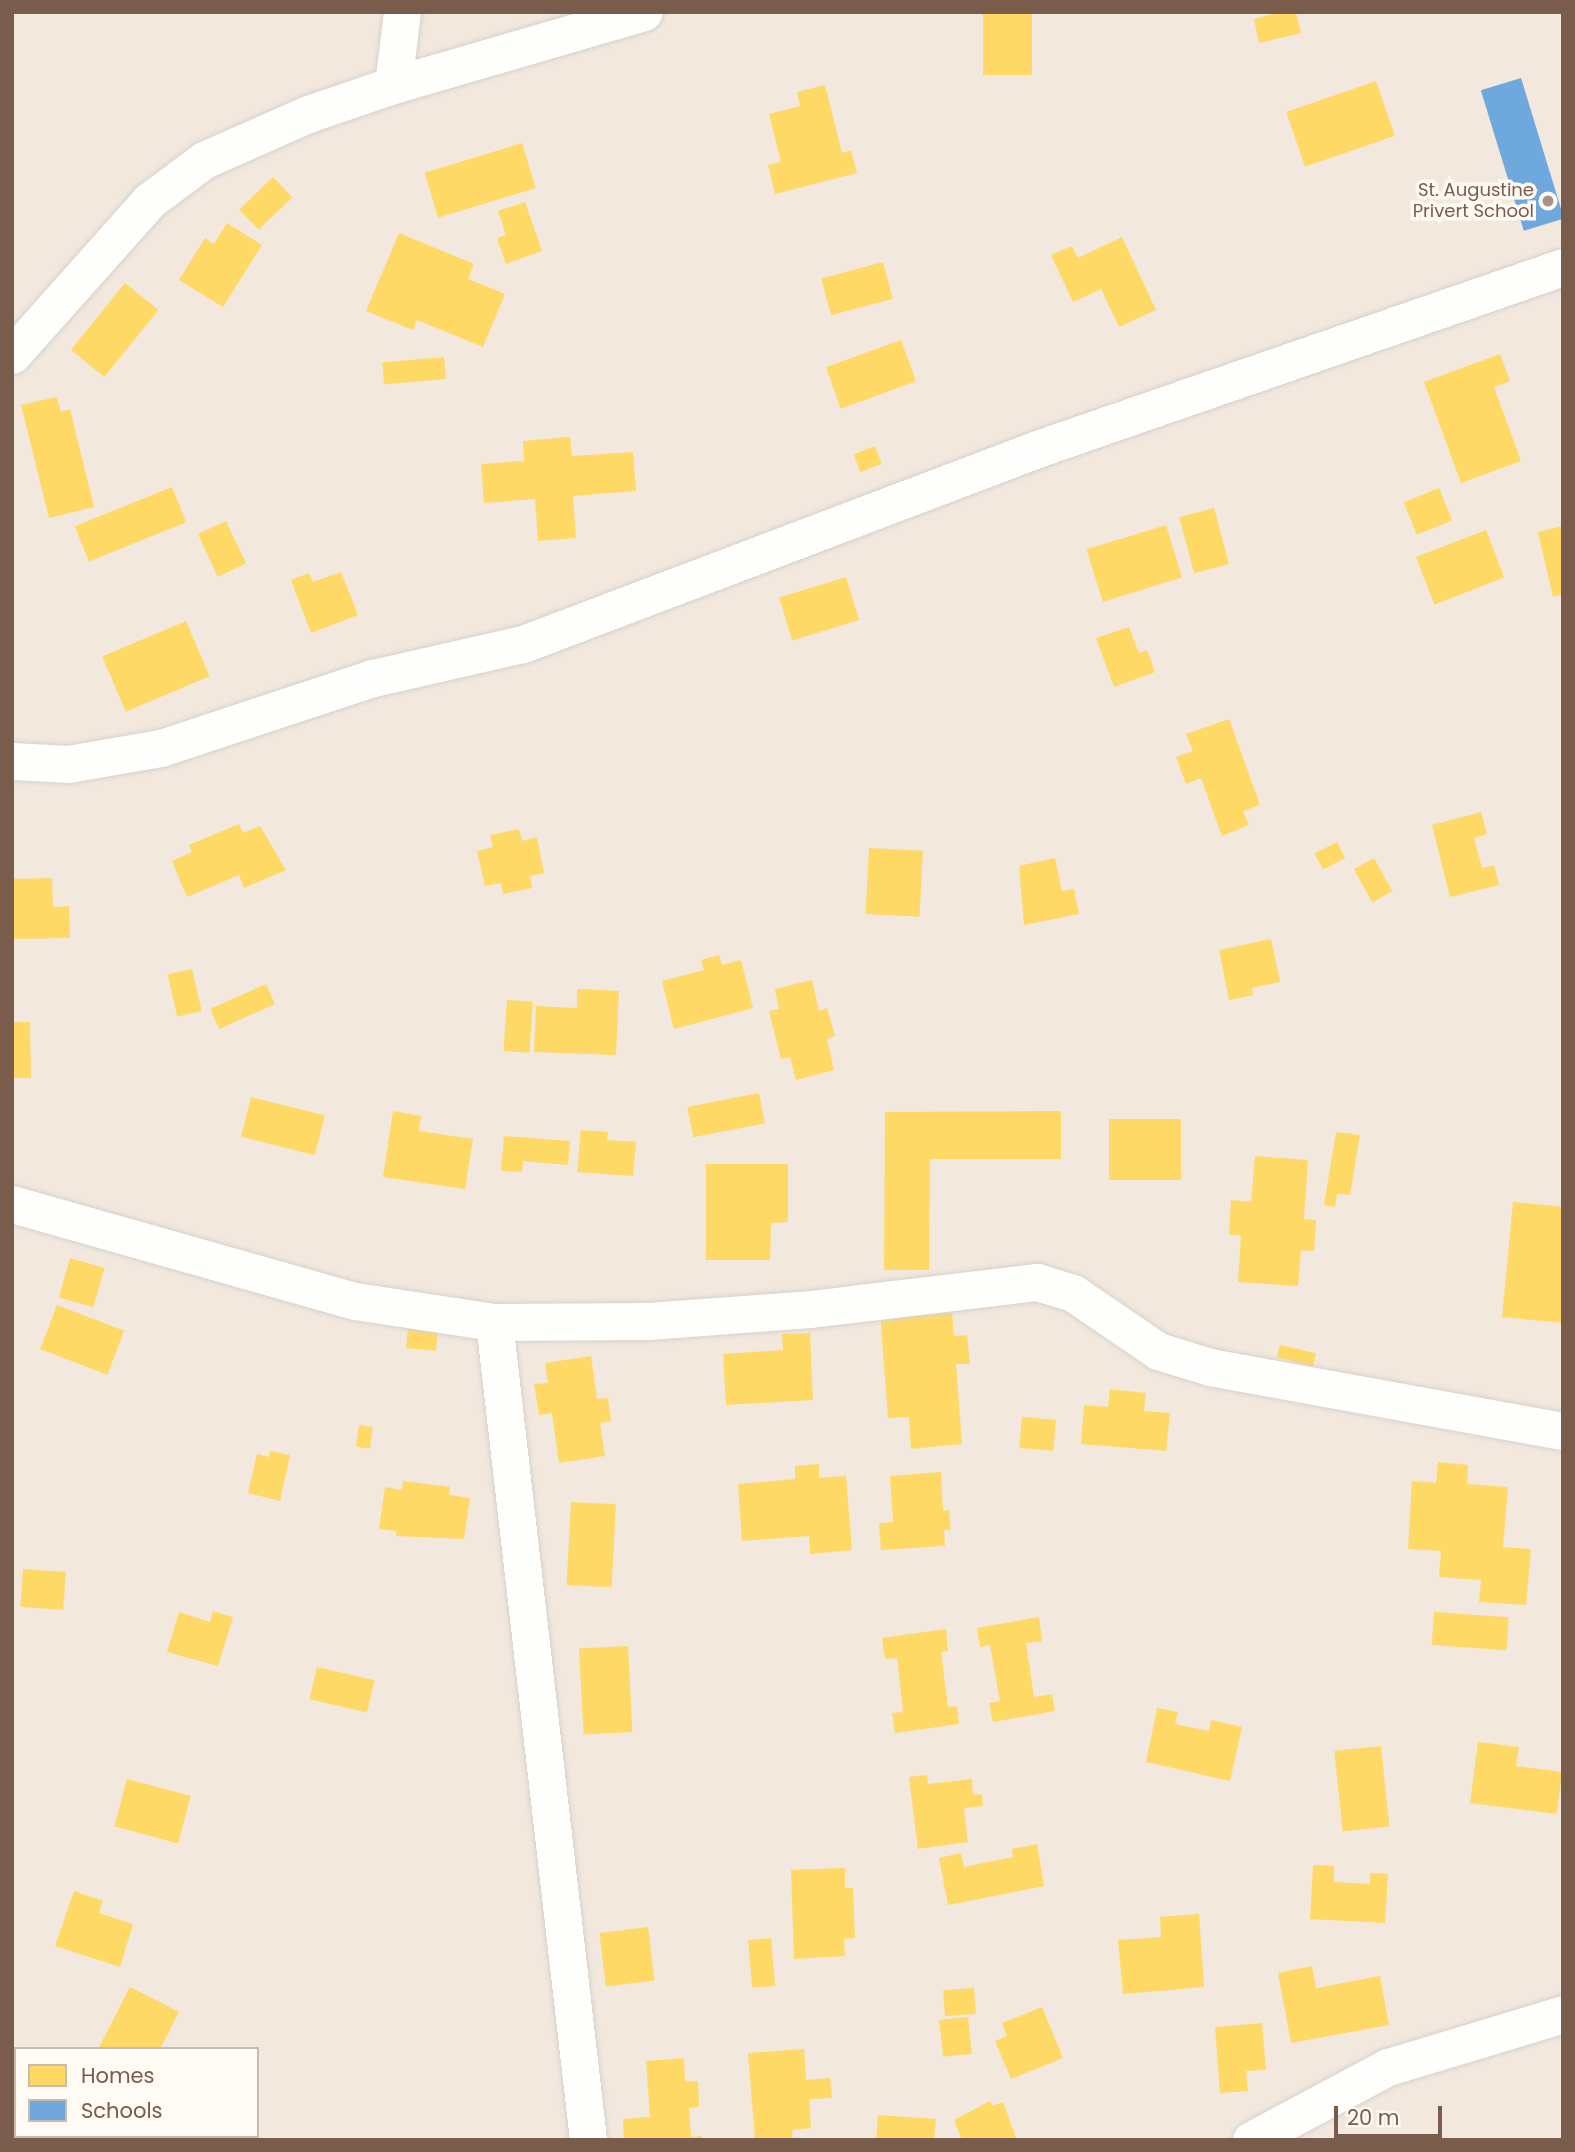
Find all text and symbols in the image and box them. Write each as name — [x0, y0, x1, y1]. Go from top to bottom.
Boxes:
place label: St. Augustine Privert School — [1413, 180, 1534, 222]
marker: St. Augustine Privert School — [1540, 193, 1556, 209]
legend — [14, 2047, 259, 2138]
text: Homes — [81, 2061, 155, 2090]
scale bar — [1337, 2092, 1446, 2136]
text: Schools — [81, 2096, 163, 2125]
text: 20 m — [1347, 2103, 1400, 2132]

